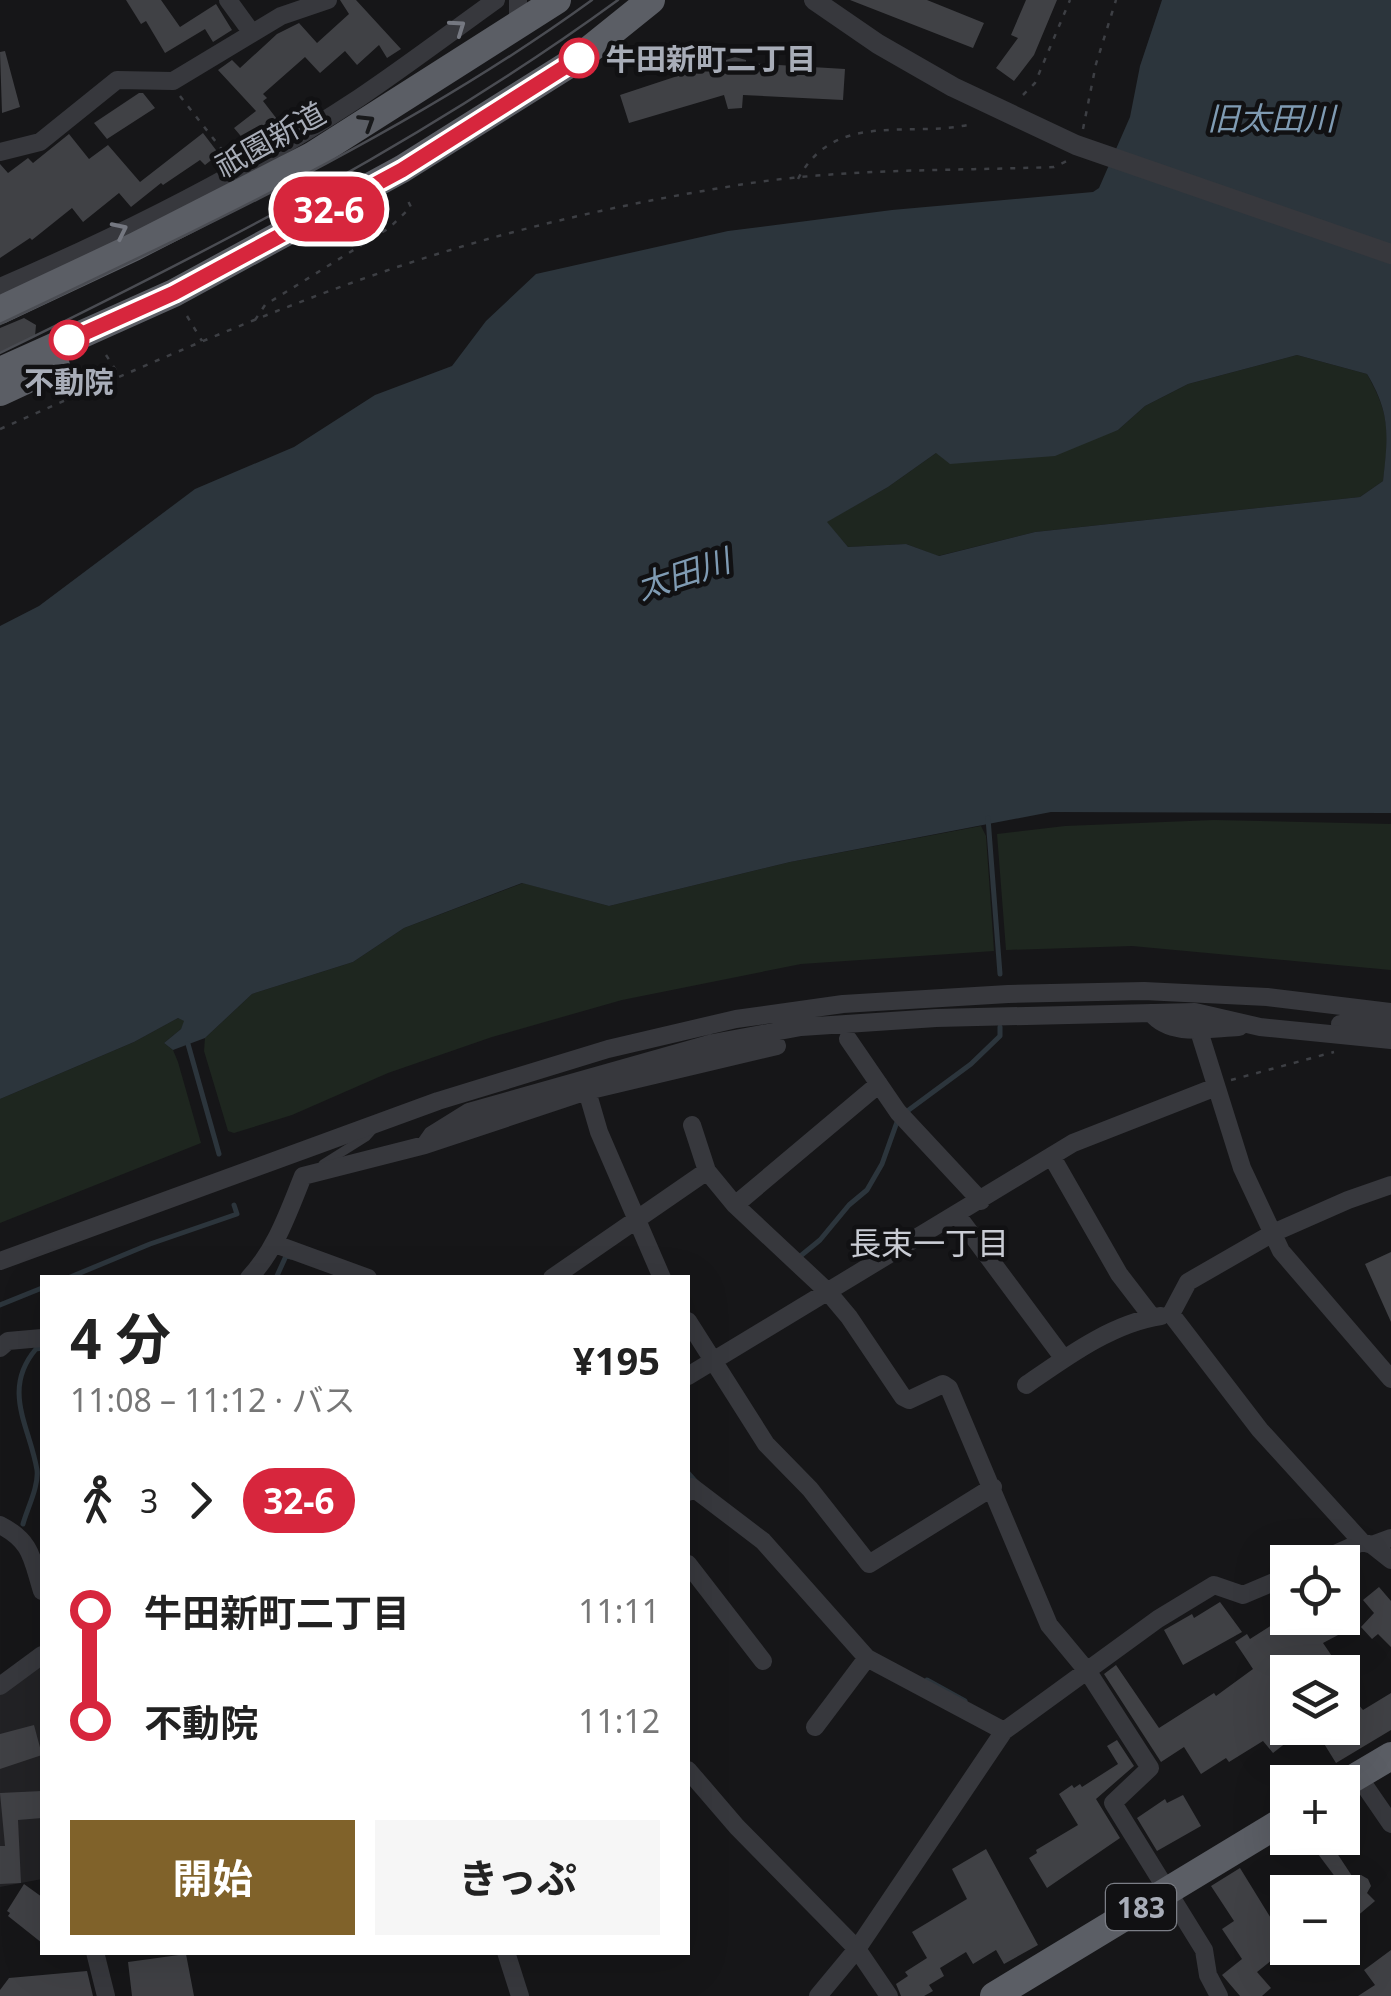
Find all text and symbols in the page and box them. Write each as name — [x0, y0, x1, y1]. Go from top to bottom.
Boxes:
one-way arrow — [446, 21, 465, 39]
place label: 牛田新町二丁目 — [606, 38, 816, 79]
marker: 牛田新町二丁目 — [560, 39, 598, 77]
street label: 祇園新道 — [208, 92, 332, 186]
water label: 旧太田川 — [1207, 96, 1338, 139]
one-way arrow — [356, 115, 374, 134]
line badge: 32-6 — [259, 176, 399, 242]
text: 32-6 — [293, 186, 365, 233]
one-way arrow — [109, 223, 127, 242]
marker: 不動院 — [50, 321, 88, 359]
place label: 不動院 — [24, 361, 114, 402]
water label: 太田川 — [631, 537, 738, 608]
district label: 長束一丁目 — [849, 1221, 1009, 1264]
text: 4 分 — [70, 1300, 171, 1375]
text: ¥195 — [573, 1334, 660, 1386]
text: 11:08 – 11:12 · バス — [70, 1378, 355, 1421]
icon: walk — [70, 1473, 125, 1528]
icon: forward — [173, 1473, 228, 1528]
text: 32-6 — [263, 1477, 335, 1524]
text: 3 — [140, 1479, 158, 1522]
map controls — [1270, 1545, 1360, 1965]
button: locate — [1270, 1545, 1360, 1635]
text: 牛田新町二丁目 — [144, 1586, 410, 1638]
text: 11:11 — [578, 1589, 660, 1632]
button: layers — [1270, 1655, 1360, 1745]
text: 不動院 — [144, 1696, 258, 1748]
text: 11:12 — [578, 1699, 660, 1742]
button: + — [1270, 1765, 1360, 1855]
button: 開始 — [70, 1820, 355, 1935]
button: きっぷ — [375, 1820, 660, 1935]
button: − — [1270, 1875, 1360, 1965]
road number: 183 — [1106, 1884, 1176, 1930]

